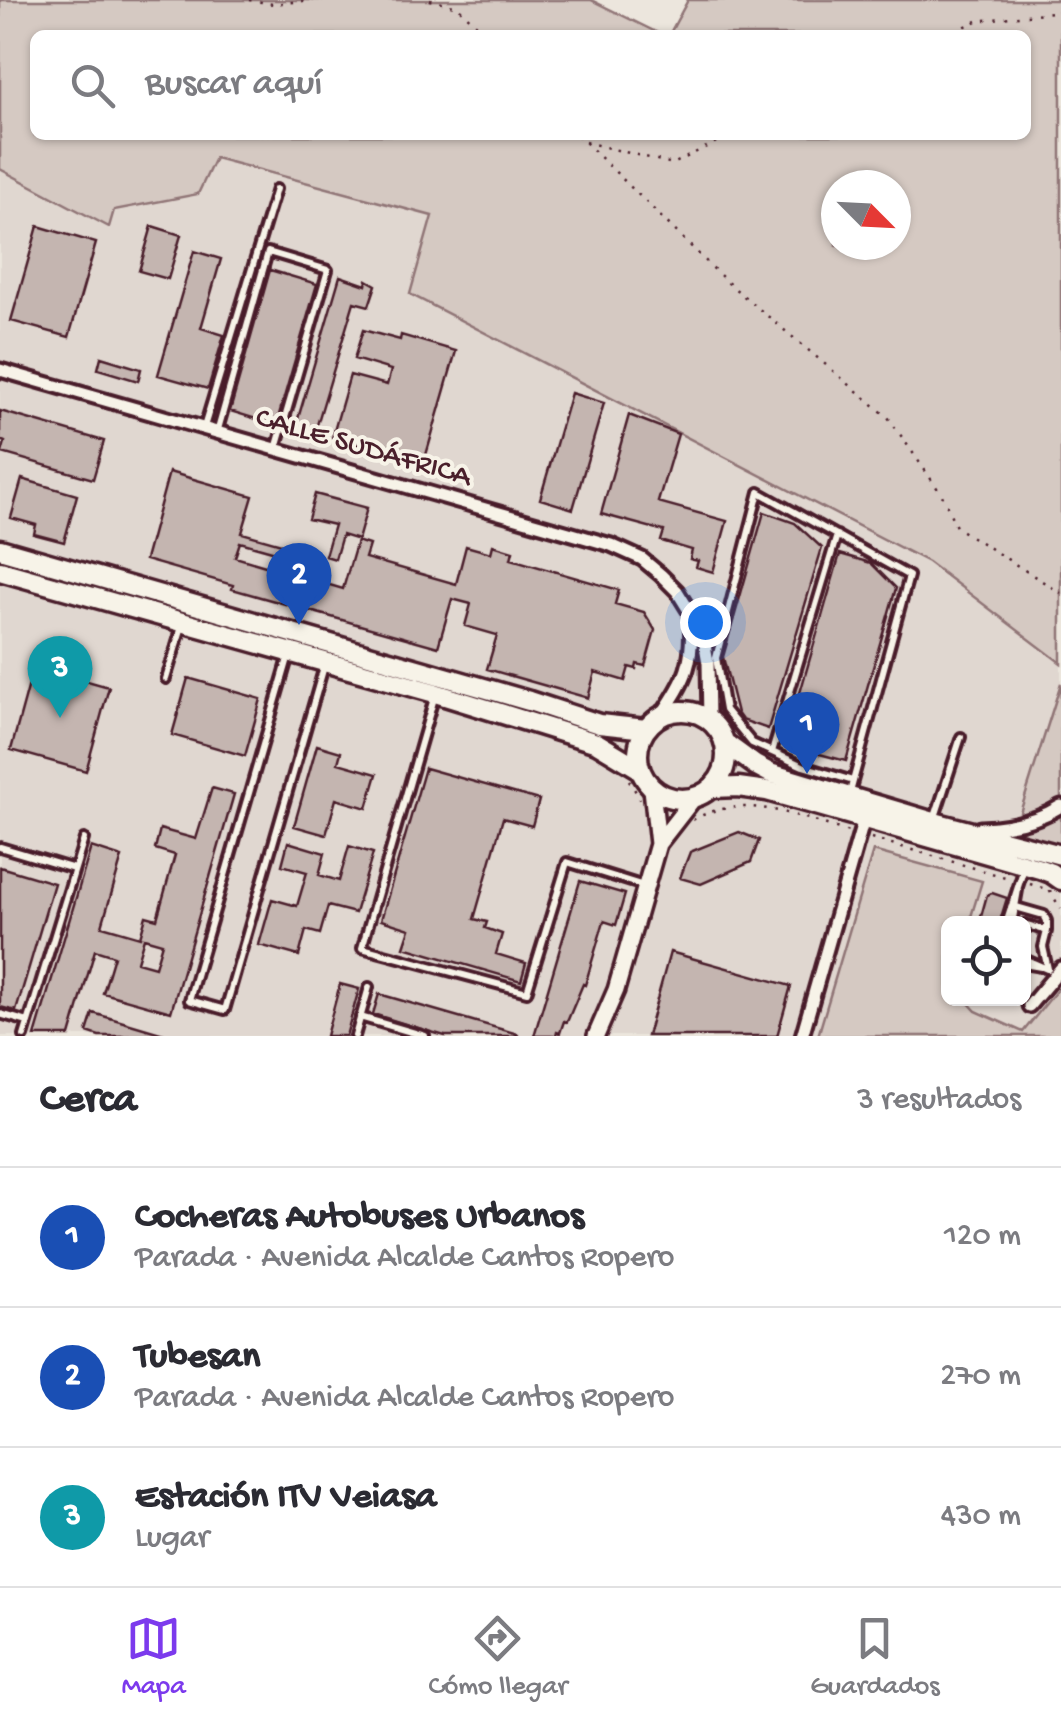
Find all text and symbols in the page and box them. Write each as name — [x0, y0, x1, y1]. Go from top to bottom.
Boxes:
search box — [30, 30, 1031, 140]
icon: search — [65, 58, 120, 113]
text: Buscar aquí — [145, 63, 323, 107]
north arrow — [821, 170, 911, 260]
street label: CALLE SUDÁFRICA — [251, 401, 476, 497]
pin: 2 — [266, 542, 332, 625]
your location — [680, 597, 731, 648]
pin: 3 — [28, 636, 92, 718]
pin: 1 — [774, 692, 840, 774]
map controls — [941, 916, 1031, 1006]
button: locate — [941, 916, 1031, 1006]
text: Cerca — [40, 1077, 137, 1126]
text: 3 resultados — [857, 1082, 1021, 1120]
text: Cocheras Autobuses Urbanos — [135, 1196, 584, 1240]
text: 1 — [66, 1218, 79, 1256]
text: 120 m — [944, 1218, 1021, 1256]
text: Parada · Avenida Alcalde Cantos Ropero — [135, 1240, 674, 1278]
text: Tubesan — [135, 1336, 260, 1380]
text: 2 — [65, 1358, 80, 1396]
text: 270 m — [940, 1358, 1021, 1396]
text: Parada · Avenida Alcalde Cantos Ropero — [135, 1380, 674, 1418]
text: Estación ITV Veiasa — [135, 1476, 436, 1520]
text: 3 — [64, 1498, 81, 1536]
text: 430 m — [941, 1498, 1021, 1536]
text: Lugar — [135, 1520, 209, 1558]
tab: Mapa — [121, 1611, 186, 1704]
tab: Cómo llegar — [428, 1611, 567, 1704]
tab: Guardados — [810, 1611, 940, 1704]

